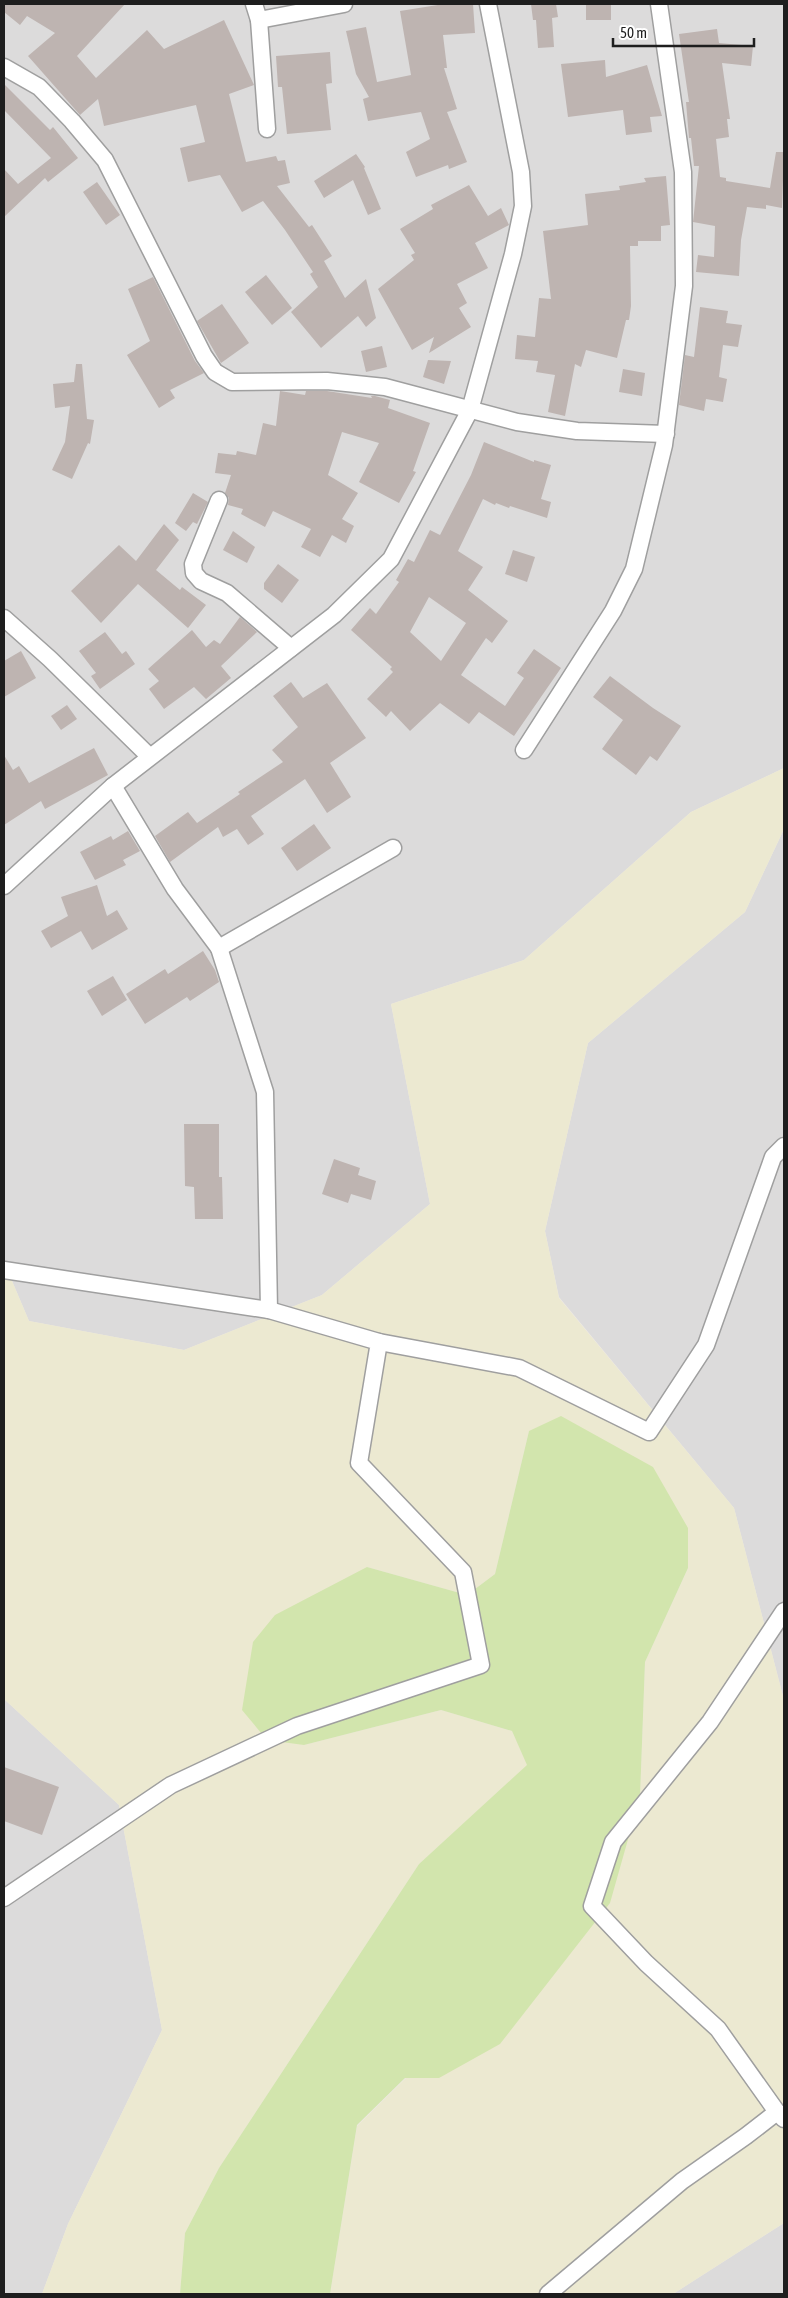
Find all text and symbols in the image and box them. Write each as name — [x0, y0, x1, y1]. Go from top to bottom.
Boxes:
scale bar — [613, 15, 754, 47]
text: 50 m — [620, 24, 647, 41]

